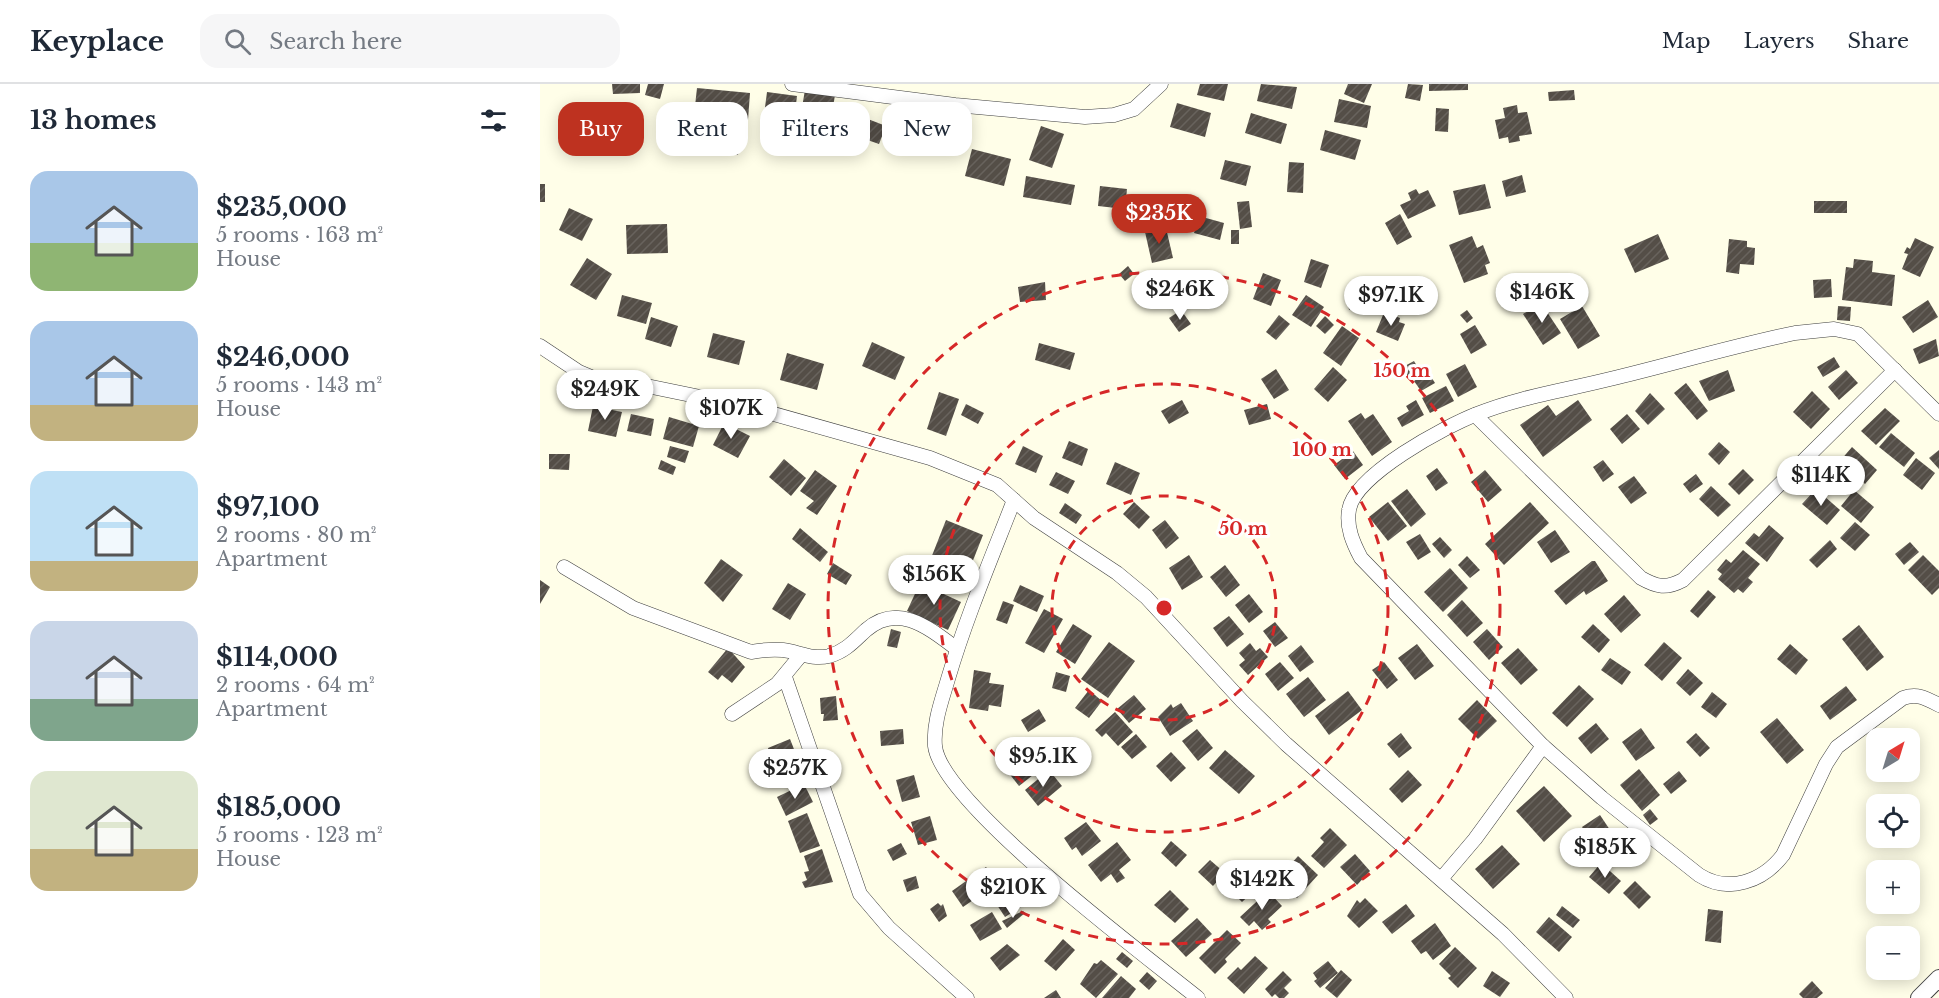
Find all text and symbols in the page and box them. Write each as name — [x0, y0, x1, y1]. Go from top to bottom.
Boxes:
search box — [200, 14, 620, 68]
text: Keyplace — [30, 24, 164, 59]
icon: search — [221, 25, 254, 58]
text: Search here — [269, 28, 402, 55]
text: Map — [1662, 28, 1711, 54]
text: Layers — [1744, 28, 1815, 54]
text: Share — [1848, 28, 1909, 54]
chip: Buy — [558, 102, 644, 156]
chip: Rent — [656, 102, 748, 156]
chip: Filters — [760, 102, 870, 156]
chip: New — [882, 102, 972, 156]
text: 13 homes — [30, 104, 157, 136]
icon: filters — [477, 104, 510, 137]
text: $235,000 — [216, 191, 347, 223]
pin: $235K — [1117, 194, 1201, 245]
icon: home — [78, 195, 150, 267]
text: $235K — [1126, 201, 1192, 225]
text: 5 rooms · 163 m² — [216, 223, 383, 247]
text: House — [216, 247, 281, 271]
pin: $246K — [1138, 270, 1222, 321]
pin: $146K — [1500, 273, 1584, 324]
pin: $97.1K — [1342, 276, 1440, 327]
text: $246K — [1145, 277, 1215, 301]
text: $146K — [1510, 280, 1574, 304]
text: $97.1K — [1358, 283, 1424, 307]
text: $246,000 — [216, 341, 350, 373]
icon: home — [78, 345, 150, 417]
text: 150 m — [1374, 360, 1431, 382]
pin: $249K — [563, 370, 647, 421]
text: 5 rooms · 143 m² — [216, 373, 382, 397]
text: $249K — [570, 377, 640, 401]
pin: $107K — [689, 389, 773, 440]
text: $107K — [699, 396, 763, 420]
text: House — [216, 397, 281, 421]
text: 100 m — [1292, 439, 1352, 461]
pin: $114K — [1779, 456, 1863, 507]
text: $114K — [1791, 463, 1851, 487]
text: $97,100 — [216, 491, 320, 523]
icon: home — [78, 495, 150, 567]
text: 50 m — [1219, 518, 1268, 540]
text: 2 rooms · 80 m² — [216, 523, 377, 547]
text: Apartment — [216, 547, 327, 571]
pin: $156K — [892, 555, 976, 606]
text: $156K — [902, 562, 966, 586]
centre of rings — [1154, 598, 1174, 618]
text: $114,000 — [216, 641, 338, 673]
icon: home — [78, 645, 150, 717]
text: 2 rooms · 64 m² — [216, 673, 375, 697]
text: Apartment — [216, 697, 327, 721]
north arrow — [1866, 728, 1920, 782]
map controls — [1866, 728, 1920, 980]
pin: $95.1K — [994, 737, 1092, 788]
text: $95.1K — [1009, 744, 1077, 768]
pin: $257K — [753, 749, 837, 800]
text: $257K — [763, 756, 827, 780]
text: $185,000 — [216, 791, 341, 823]
button: locate — [1866, 794, 1920, 848]
icon: home — [78, 795, 150, 867]
text: 5 rooms · 123 m² — [216, 823, 383, 847]
pin: $185K — [1563, 828, 1647, 879]
text: $185K — [1574, 835, 1636, 859]
text: House — [216, 847, 281, 871]
pin: $142K — [1220, 860, 1304, 911]
button: + — [1866, 860, 1920, 914]
text: $142K — [1230, 867, 1294, 891]
pin: $210K — [971, 868, 1055, 919]
text: $210K — [980, 875, 1046, 899]
button: − — [1866, 926, 1920, 980]

